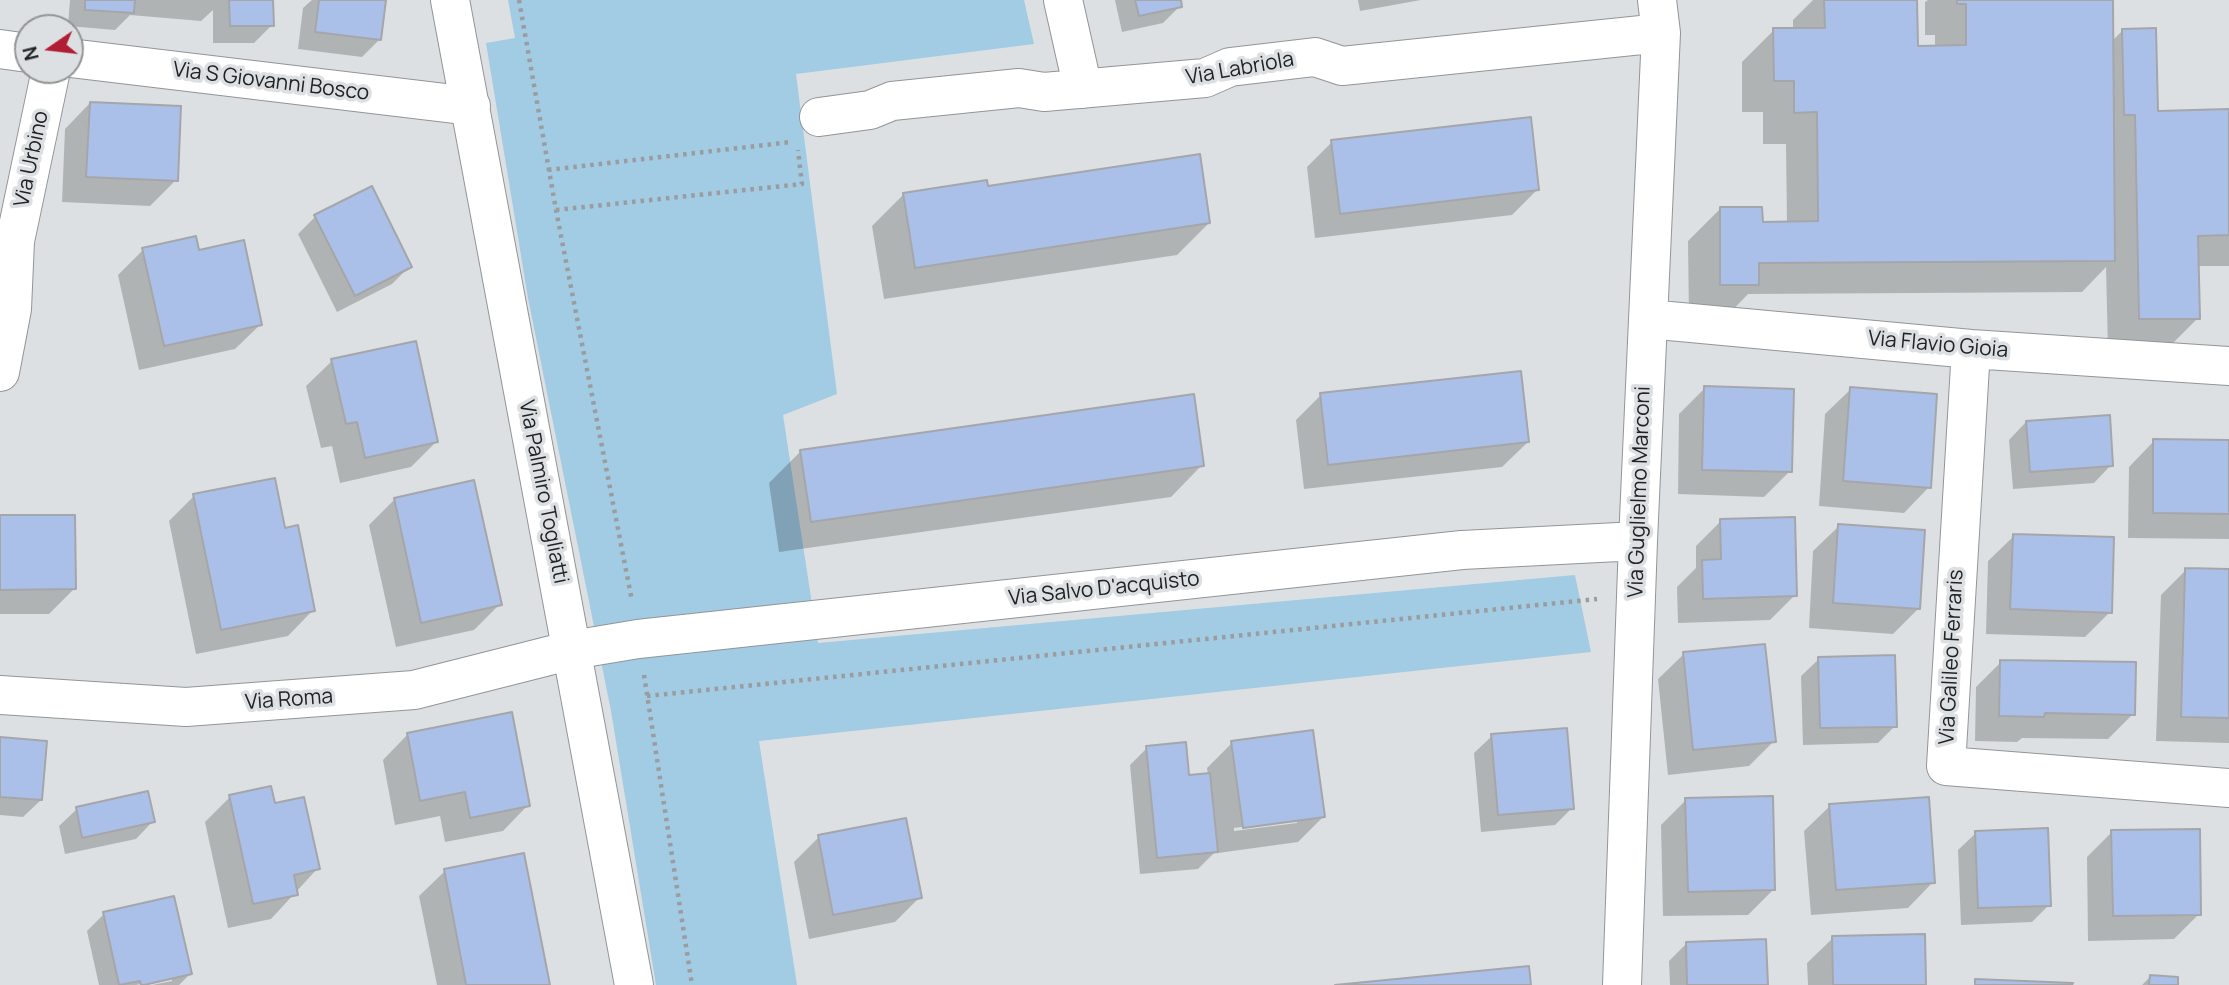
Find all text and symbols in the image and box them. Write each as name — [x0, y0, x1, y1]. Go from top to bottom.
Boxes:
north arrow — [14, 14, 84, 84]
text: N — [16, 44, 45, 63]
street label: Via Labriola — [1184, 47, 1296, 91]
street label: Via S Giovanni Bosco — [171, 57, 371, 107]
street label: Via Urbino — [10, 109, 54, 209]
street label: Via Flavio Gioia — [1867, 326, 2009, 364]
street label: Via Guglielmo Marconi — [1624, 386, 1656, 598]
street label: Via Palmiro Togliatti — [513, 398, 573, 586]
street label: Via Salvo D'acquisto — [1007, 566, 1201, 612]
street label: Via Galileo Ferraris — [1935, 569, 1969, 745]
street label: Via Roma — [244, 684, 334, 716]

